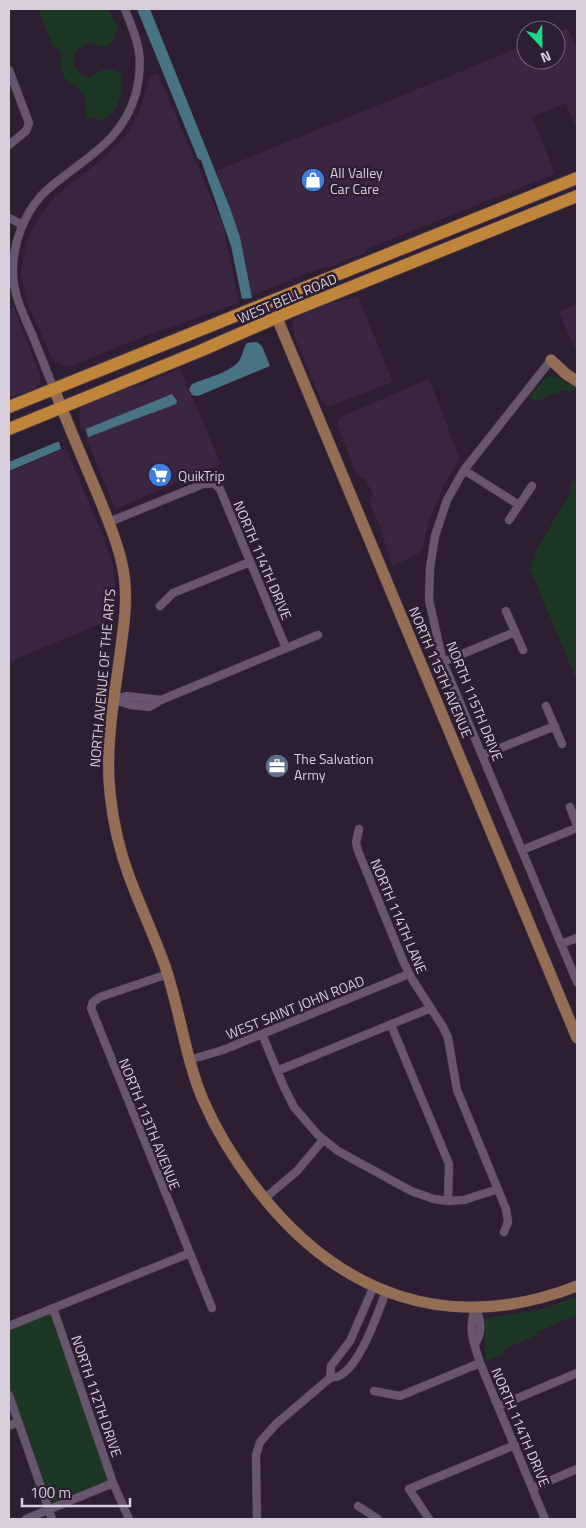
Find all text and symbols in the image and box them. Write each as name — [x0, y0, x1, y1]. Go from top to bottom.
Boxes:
north arrow — [516, 20, 566, 70]
text: N — [538, 46, 554, 69]
place label: All Valley Car Care — [330, 162, 383, 199]
shop icon: All Valley Car Care — [300, 167, 326, 193]
street label: WEST BELL ROAD — [234, 268, 340, 328]
supermarket icon: QuikTrip — [147, 462, 173, 488]
place label: QuikTrip — [178, 465, 225, 486]
street label: NORTH 114TH DRIVE — [228, 497, 298, 623]
street label: NORTH AVENUE OF THE ARTS — [84, 588, 120, 768]
street label: NORTH 115TH AVENUE — [404, 603, 478, 741]
street label: NORTH 115TH DRIVE — [441, 638, 509, 764]
place label: The Salvation Army — [294, 748, 373, 785]
office icon: The Salvation Army — [264, 753, 290, 779]
street label: NORTH 114TH LANE — [365, 855, 433, 977]
street label: WEST SAINT JOHN ROAD — [223, 970, 367, 1044]
street label: NORTH 113TH AVENUE — [114, 1055, 186, 1193]
street label: NORTH 112TH DRIVE — [66, 1332, 128, 1460]
street label: NORTH 114TH DRIVE — [486, 1364, 556, 1490]
scale bar — [22, 1476, 130, 1508]
text: 100 m — [30, 1481, 71, 1504]

